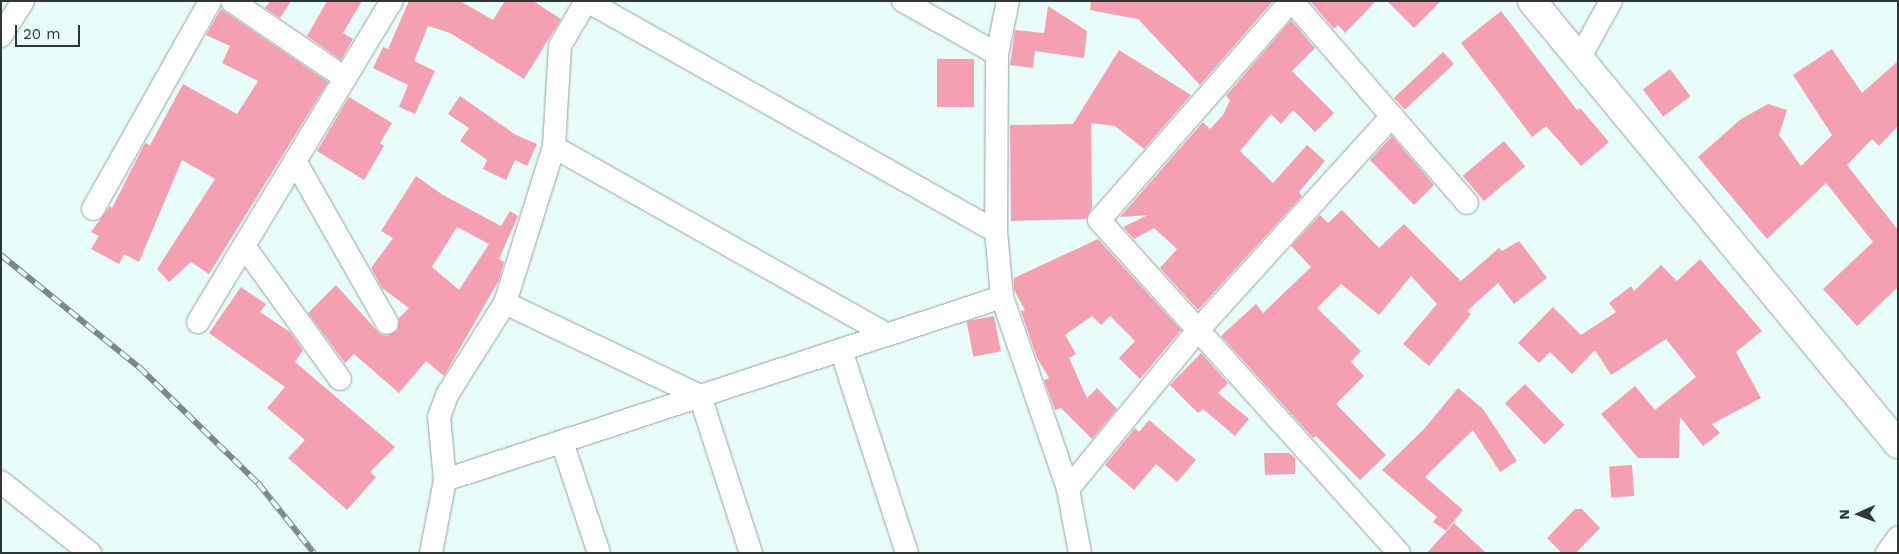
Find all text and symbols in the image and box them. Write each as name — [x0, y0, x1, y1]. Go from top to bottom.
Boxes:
scale bar — [18, 15, 82, 47]
text: 20 m — [23, 25, 61, 43]
north arrow — [1834, 489, 1884, 539]
text: N — [1836, 509, 1852, 520]

